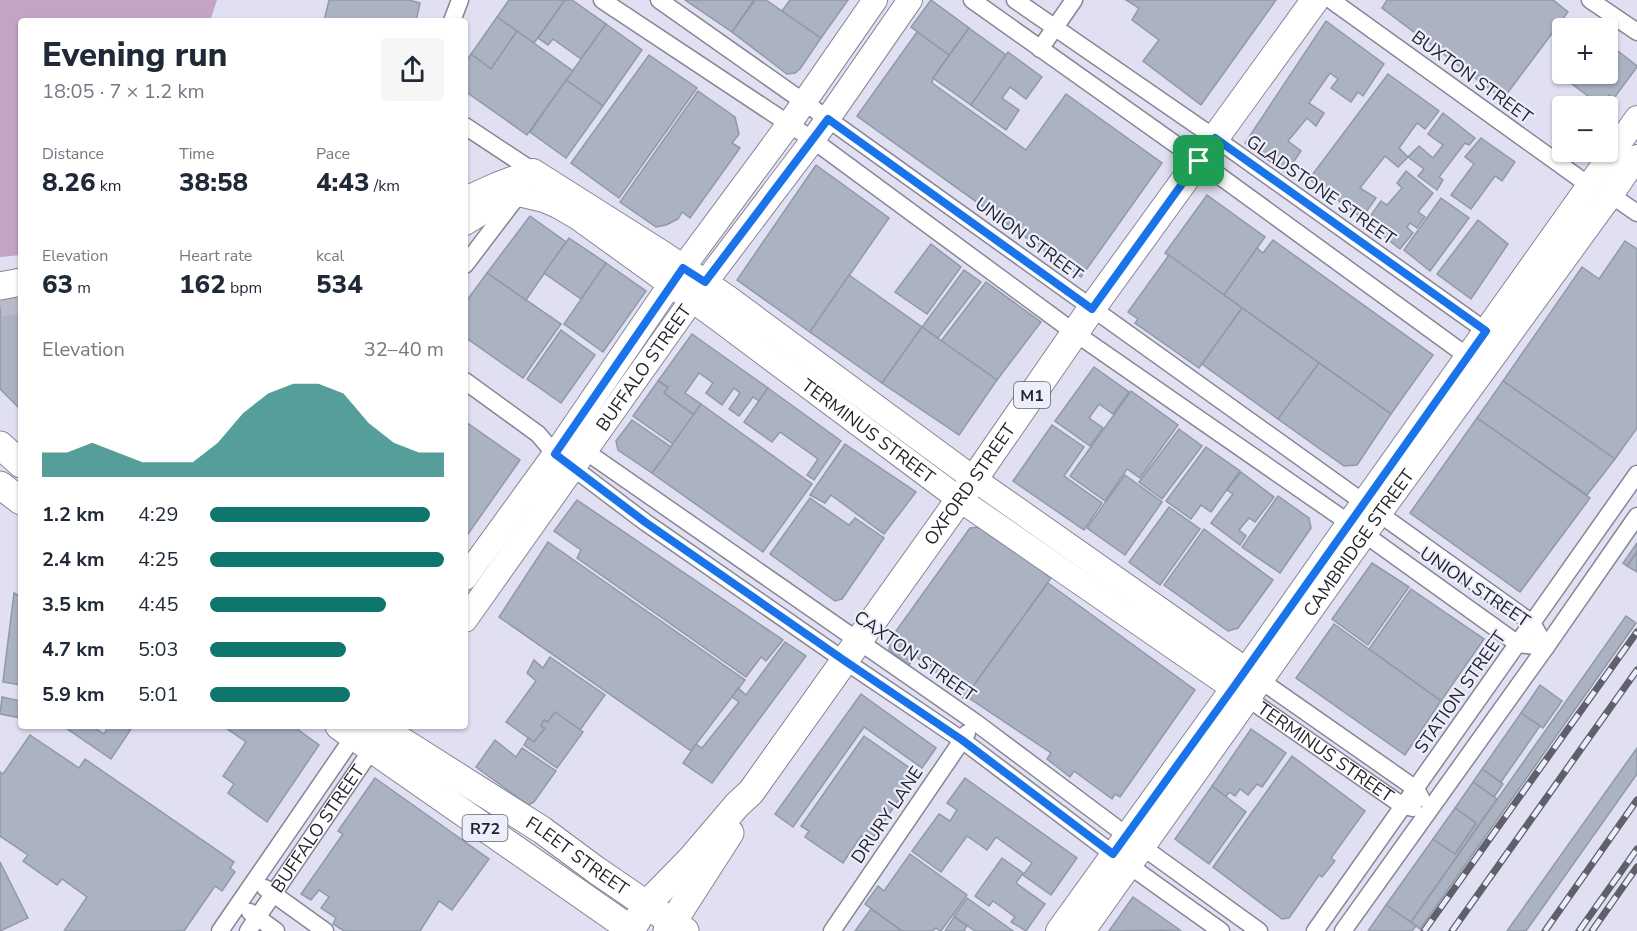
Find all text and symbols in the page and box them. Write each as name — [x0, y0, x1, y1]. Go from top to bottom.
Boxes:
map controls — [1552, 18, 1618, 162]
button: + — [1552, 18, 1618, 84]
street label: BUXTON STREET — [1407, 25, 1537, 129]
text: Evening run — [42, 33, 227, 78]
button: share — [381, 38, 444, 101]
text: 18:05 · 7 × 1.2 km — [42, 78, 205, 105]
button: − — [1552, 96, 1618, 162]
street label: GLADSTONE STREET — [1241, 129, 1401, 251]
pin — [1173, 135, 1224, 186]
text: Distance — [42, 143, 104, 165]
text: Time — [179, 143, 215, 165]
text: Pace — [316, 143, 350, 165]
icon: arrive — [1182, 144, 1215, 177]
text: 8.26 — [42, 165, 96, 200]
text: 38:58 — [179, 165, 248, 200]
text: 4:43 — [316, 165, 370, 200]
text: km — [96, 175, 121, 197]
text: /km — [370, 175, 400, 197]
street label: UNION STREET — [970, 192, 1088, 286]
text: Elevation — [42, 245, 108, 267]
text: Heart rate — [179, 245, 252, 267]
text: kcal — [316, 245, 344, 267]
text: 63 — [42, 267, 73, 302]
text: 162 — [179, 267, 226, 302]
text: 534 — [316, 267, 363, 302]
text: m — [73, 277, 91, 299]
text: bpm — [226, 277, 262, 299]
street label: BUFFALO STREET — [591, 300, 697, 436]
text: Elevation — [42, 336, 125, 363]
text: 32–40 m — [364, 336, 444, 363]
street label: TERMINUS STREET — [797, 373, 940, 489]
road number: M1 — [1014, 382, 1050, 408]
street label: OXFORD STREET — [919, 418, 1021, 550]
street label: CAMBRIDGE STREET — [1298, 464, 1420, 622]
text: 1.2 km — [42, 501, 105, 528]
text: 4:29 — [138, 501, 179, 528]
street label: UNION STREET — [1415, 541, 1535, 633]
text: 2.4 km — [42, 546, 105, 573]
text: 4:25 — [138, 546, 179, 573]
text: 3.5 km — [42, 591, 105, 618]
text: 4:45 — [138, 591, 179, 618]
street label: CAXTON STREET — [849, 605, 981, 707]
street label: STATION STREET — [1409, 626, 1511, 758]
text: 4.7 km — [42, 636, 105, 663]
text: 5:03 — [138, 636, 179, 663]
text: 5.9 km — [42, 681, 105, 708]
text: 5:01 — [138, 681, 179, 708]
street label: TERMINUS STREET — [1253, 697, 1399, 808]
street label: BUFFALO STREET — [266, 760, 370, 897]
street label: DRURY LANE — [846, 762, 928, 868]
street label: FLEET STREET — [521, 811, 634, 901]
road number: R72 — [462, 815, 508, 841]

